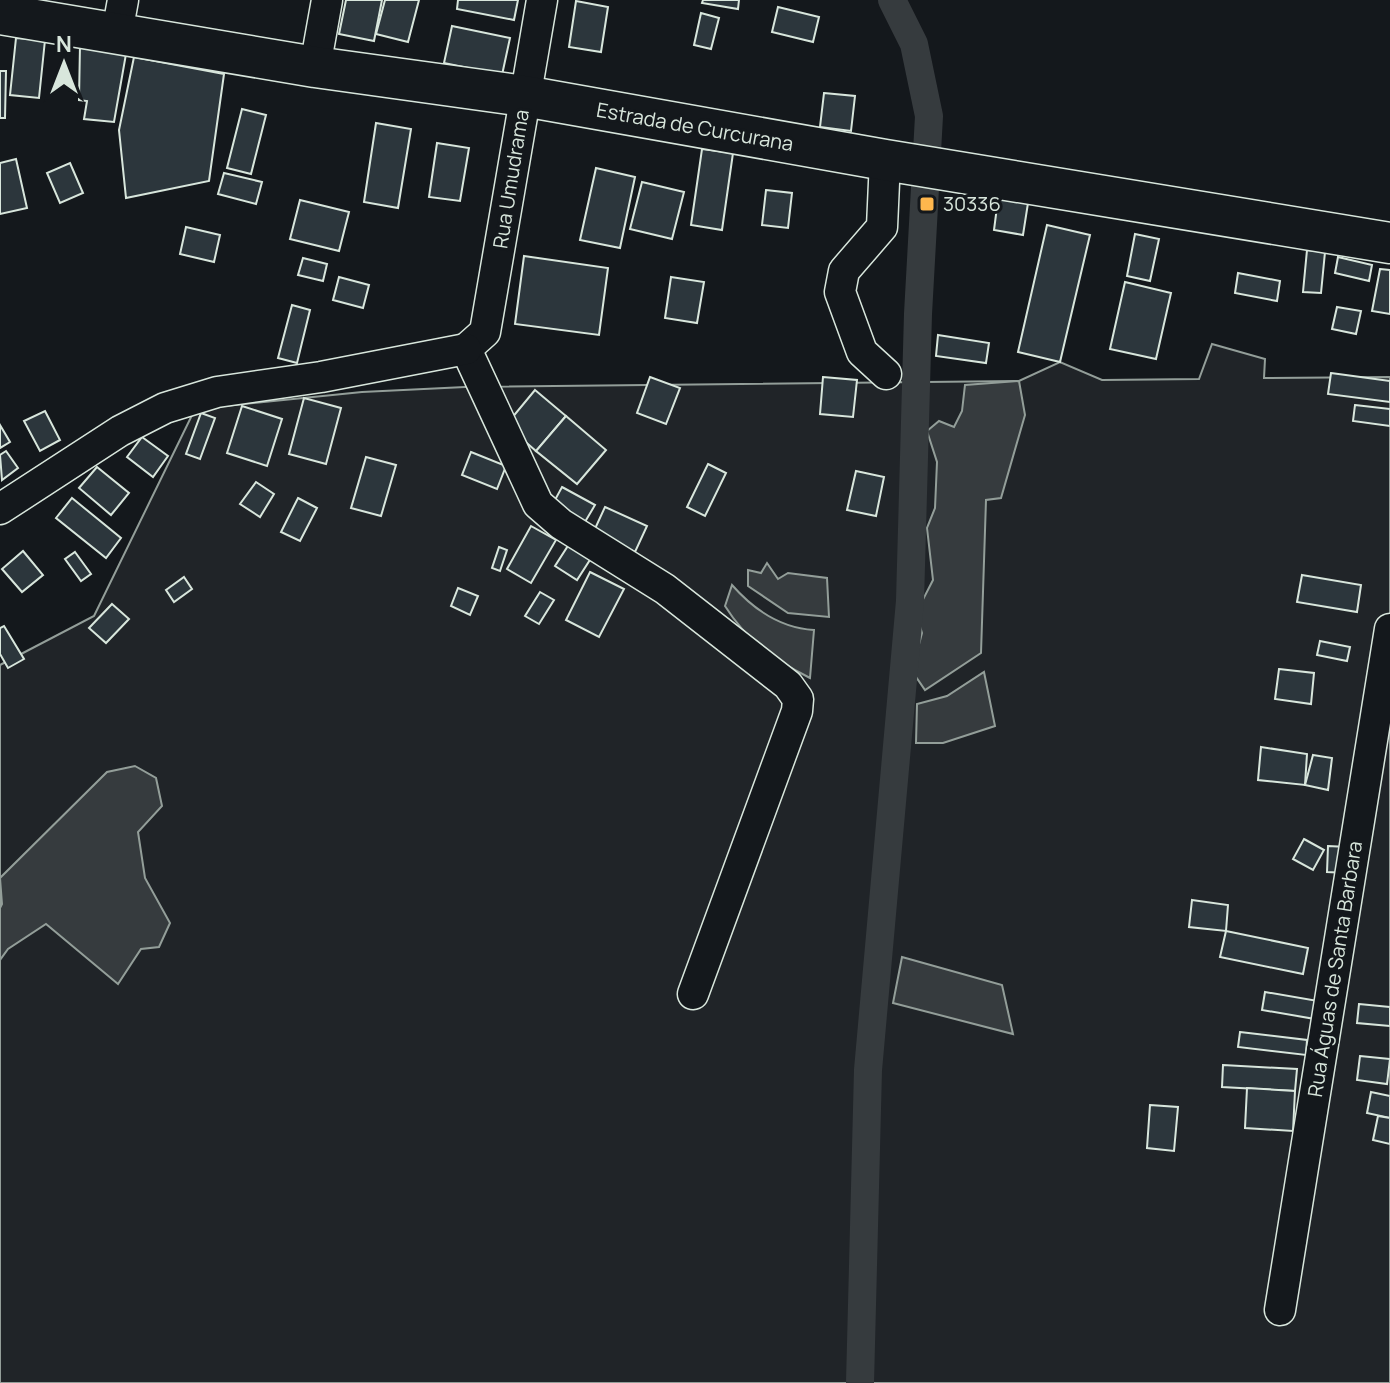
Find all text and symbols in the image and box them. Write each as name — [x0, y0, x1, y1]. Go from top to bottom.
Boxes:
north arrow — [24, 24, 104, 104]
text: N — [56, 29, 72, 59]
street label: Estrada de Curcurana — [595, 96, 796, 157]
street label: Rua Umudrama — [486, 108, 535, 250]
place label: 30336 — [943, 190, 1001, 217]
marker: 30336 — [918, 195, 936, 213]
street label: Rua Águas de Santa Barbara — [1301, 839, 1368, 1099]

